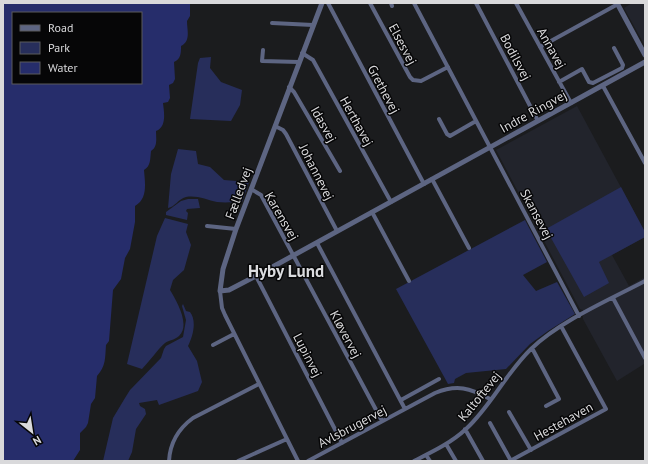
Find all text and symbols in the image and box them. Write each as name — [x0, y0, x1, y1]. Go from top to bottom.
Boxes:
legend — [12, 12, 142, 84]
text: Road — [48, 20, 73, 35]
street label: Elsesvej — [385, 21, 421, 68]
street label: Annavej — [533, 25, 570, 72]
street label: Bodilsvej — [496, 31, 535, 84]
text: Park — [48, 40, 70, 55]
text: Water — [48, 60, 78, 75]
street label: Grethevej — [364, 62, 404, 117]
street label: Indre Ringvej — [497, 86, 570, 137]
street label: Herthavej — [336, 93, 377, 149]
street label: Idasvej — [307, 103, 340, 145]
street label: Johannevej — [295, 140, 338, 203]
street label: Fælledvej — [221, 165, 256, 222]
street label: Skansevej — [516, 186, 557, 242]
street label: Karensvej — [261, 189, 302, 244]
district label: Hyby Lund — [248, 260, 324, 282]
street label: Kløvervej — [326, 307, 365, 361]
street label: Lupinvej — [289, 330, 326, 380]
street label: Kaltoftevej — [454, 368, 505, 425]
street label: Hestehaven — [531, 398, 596, 445]
street label: Avlsbrugervej — [315, 401, 389, 452]
north arrow — [12, 412, 52, 452]
text: N — [30, 433, 44, 449]

